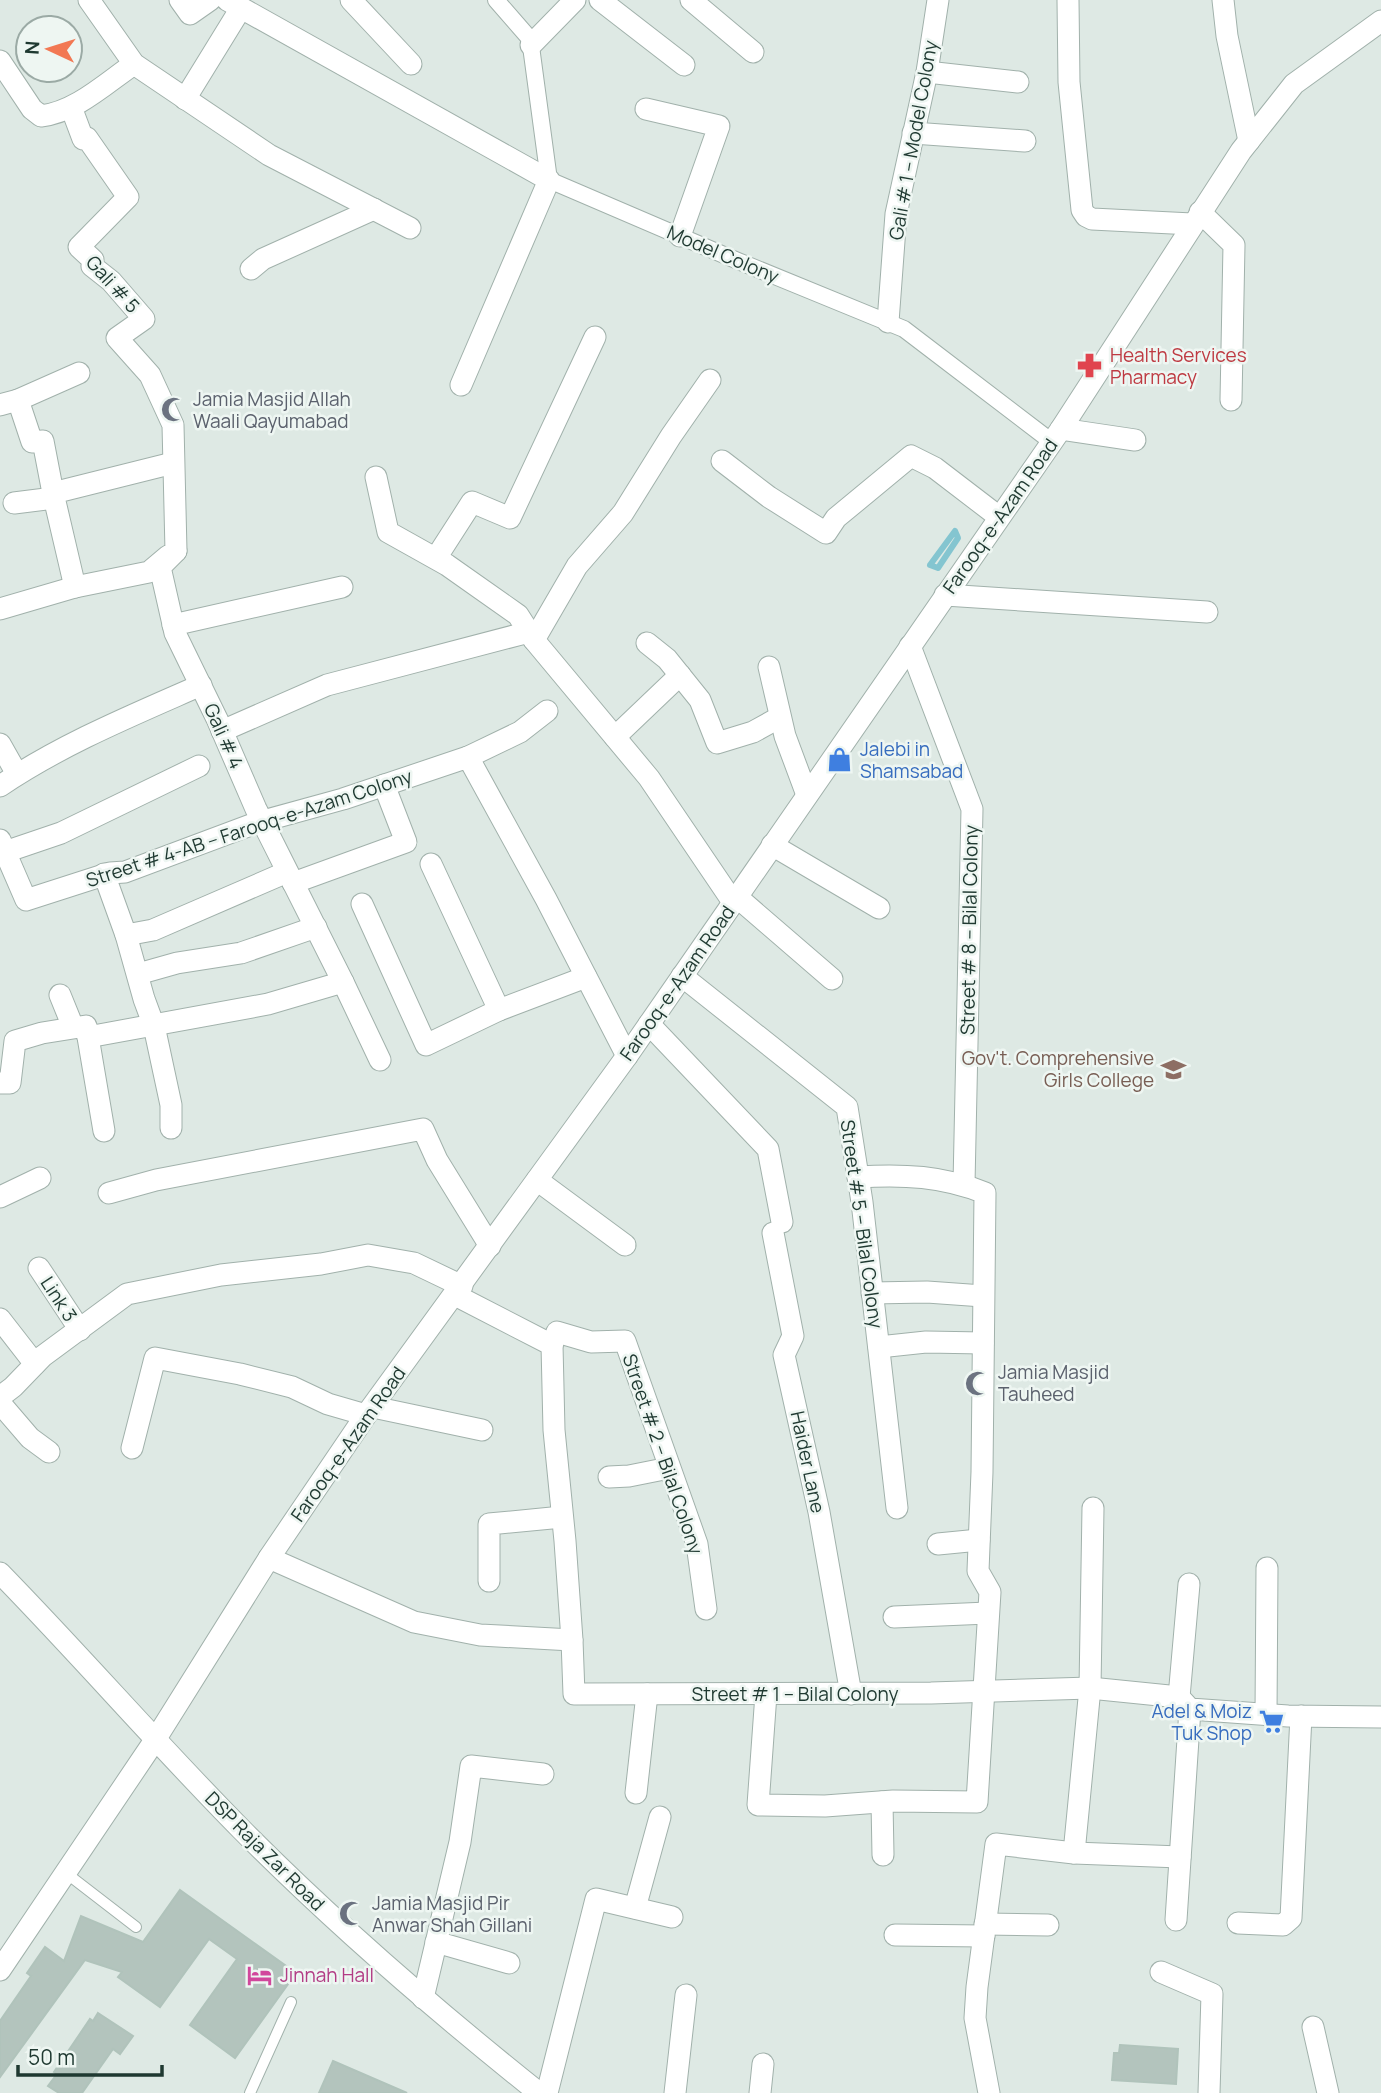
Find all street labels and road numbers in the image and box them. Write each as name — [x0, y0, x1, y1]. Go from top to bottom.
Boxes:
street label: Gali # 1 -- Model Colony — [883, 38, 943, 242]
street label: Model Colony — [663, 219, 783, 289]
street label: Gali # 5 — [80, 250, 146, 318]
street label: Farooq-e-Azam Road — [937, 433, 1063, 599]
street label: Gali # 4 — [198, 699, 250, 773]
street label: Street # 4-AB -- Farooq-e-Azam Colony — [83, 763, 415, 893]
street label: Street # 8 -- Bilal Colony — [954, 825, 984, 1035]
street label: Farooq-e-Azam Road — [614, 900, 740, 1066]
street label: Street # 5 -- Bilal Colony — [834, 1118, 890, 1330]
street label: Link 3 — [35, 1271, 83, 1327]
street label: Street # 2 -- Bilal Colony — [616, 1350, 710, 1558]
street label: Farooq-e-Azam Road — [285, 1361, 411, 1527]
street label: Haider Lane — [785, 1409, 831, 1515]
street label: Street # 1 -- Bilal Colony — [692, 1681, 898, 1707]
street label: DSP Raja Zar Road — [199, 1785, 331, 1917]

